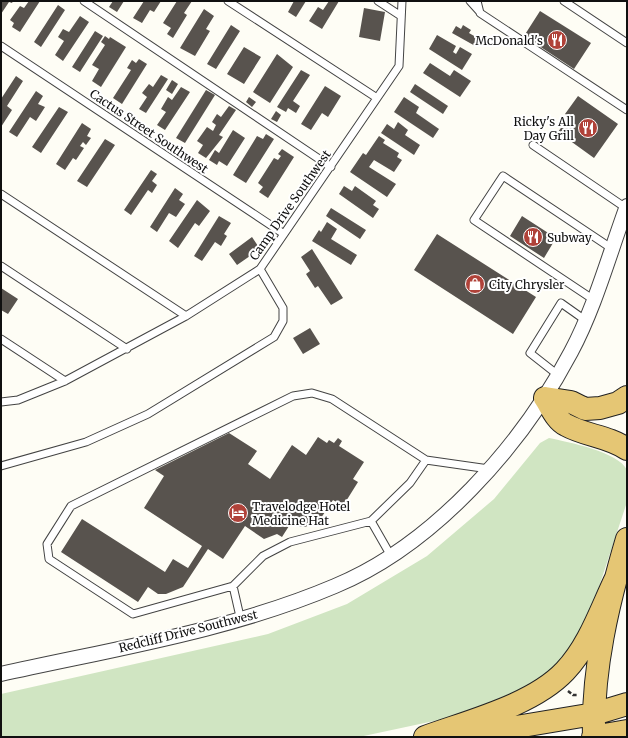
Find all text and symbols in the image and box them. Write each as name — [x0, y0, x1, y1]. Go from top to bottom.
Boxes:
restaurant icon: McDonald's — [546, 29, 568, 51]
place label: McDonald's — [475, 33, 543, 48]
street label: Cactus Street Southwest — [87, 86, 211, 176]
place label: Ricky's All Day Grill — [514, 114, 574, 143]
restaurant icon: Ricky's All Day Grill — [577, 117, 599, 139]
street label: Camp Drive Southwest — [246, 147, 334, 263]
restaurant icon: Subway — [522, 226, 544, 248]
place label: Subway — [547, 230, 592, 245]
shop icon: City Chrysler — [464, 273, 486, 295]
place label: City Chrysler — [489, 277, 565, 292]
place label: Travelodge Hotel Medicine Hat — [252, 499, 350, 528]
hotel icon: Travelodge Hotel Medicine Hat — [227, 502, 249, 524]
street label: Redcliff Drive Southwest — [117, 606, 259, 656]

